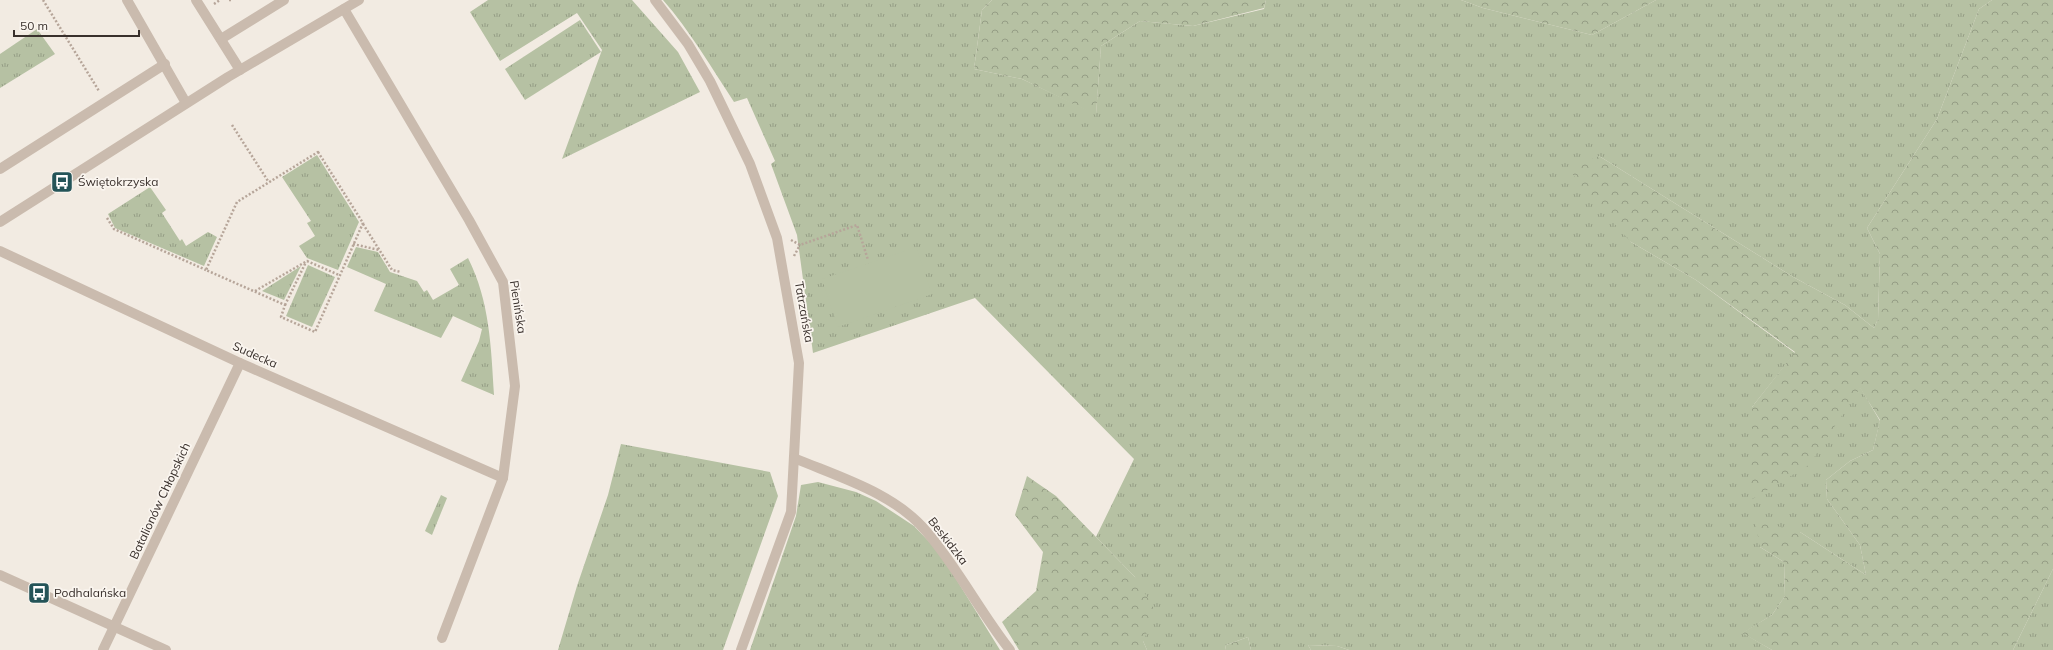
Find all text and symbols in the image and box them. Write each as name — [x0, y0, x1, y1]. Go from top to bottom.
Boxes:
scale bar — [14, 12, 139, 38]
text: 50 m — [20, 18, 48, 33]
bus stop icon: Świętokrzyska — [49, 169, 75, 195]
place label: Świętokrzyska — [78, 174, 158, 189]
street label: Pienińska — [507, 279, 530, 334]
street label: Tatrzańska — [792, 280, 817, 344]
street label: Sudecka — [231, 338, 280, 371]
street label: Batalionów Chłopskich — [126, 440, 193, 561]
street label: Beskidzka — [925, 514, 972, 568]
bus stop icon: Podhalańska — [26, 580, 52, 606]
place label: Podhalańska — [54, 585, 126, 600]

